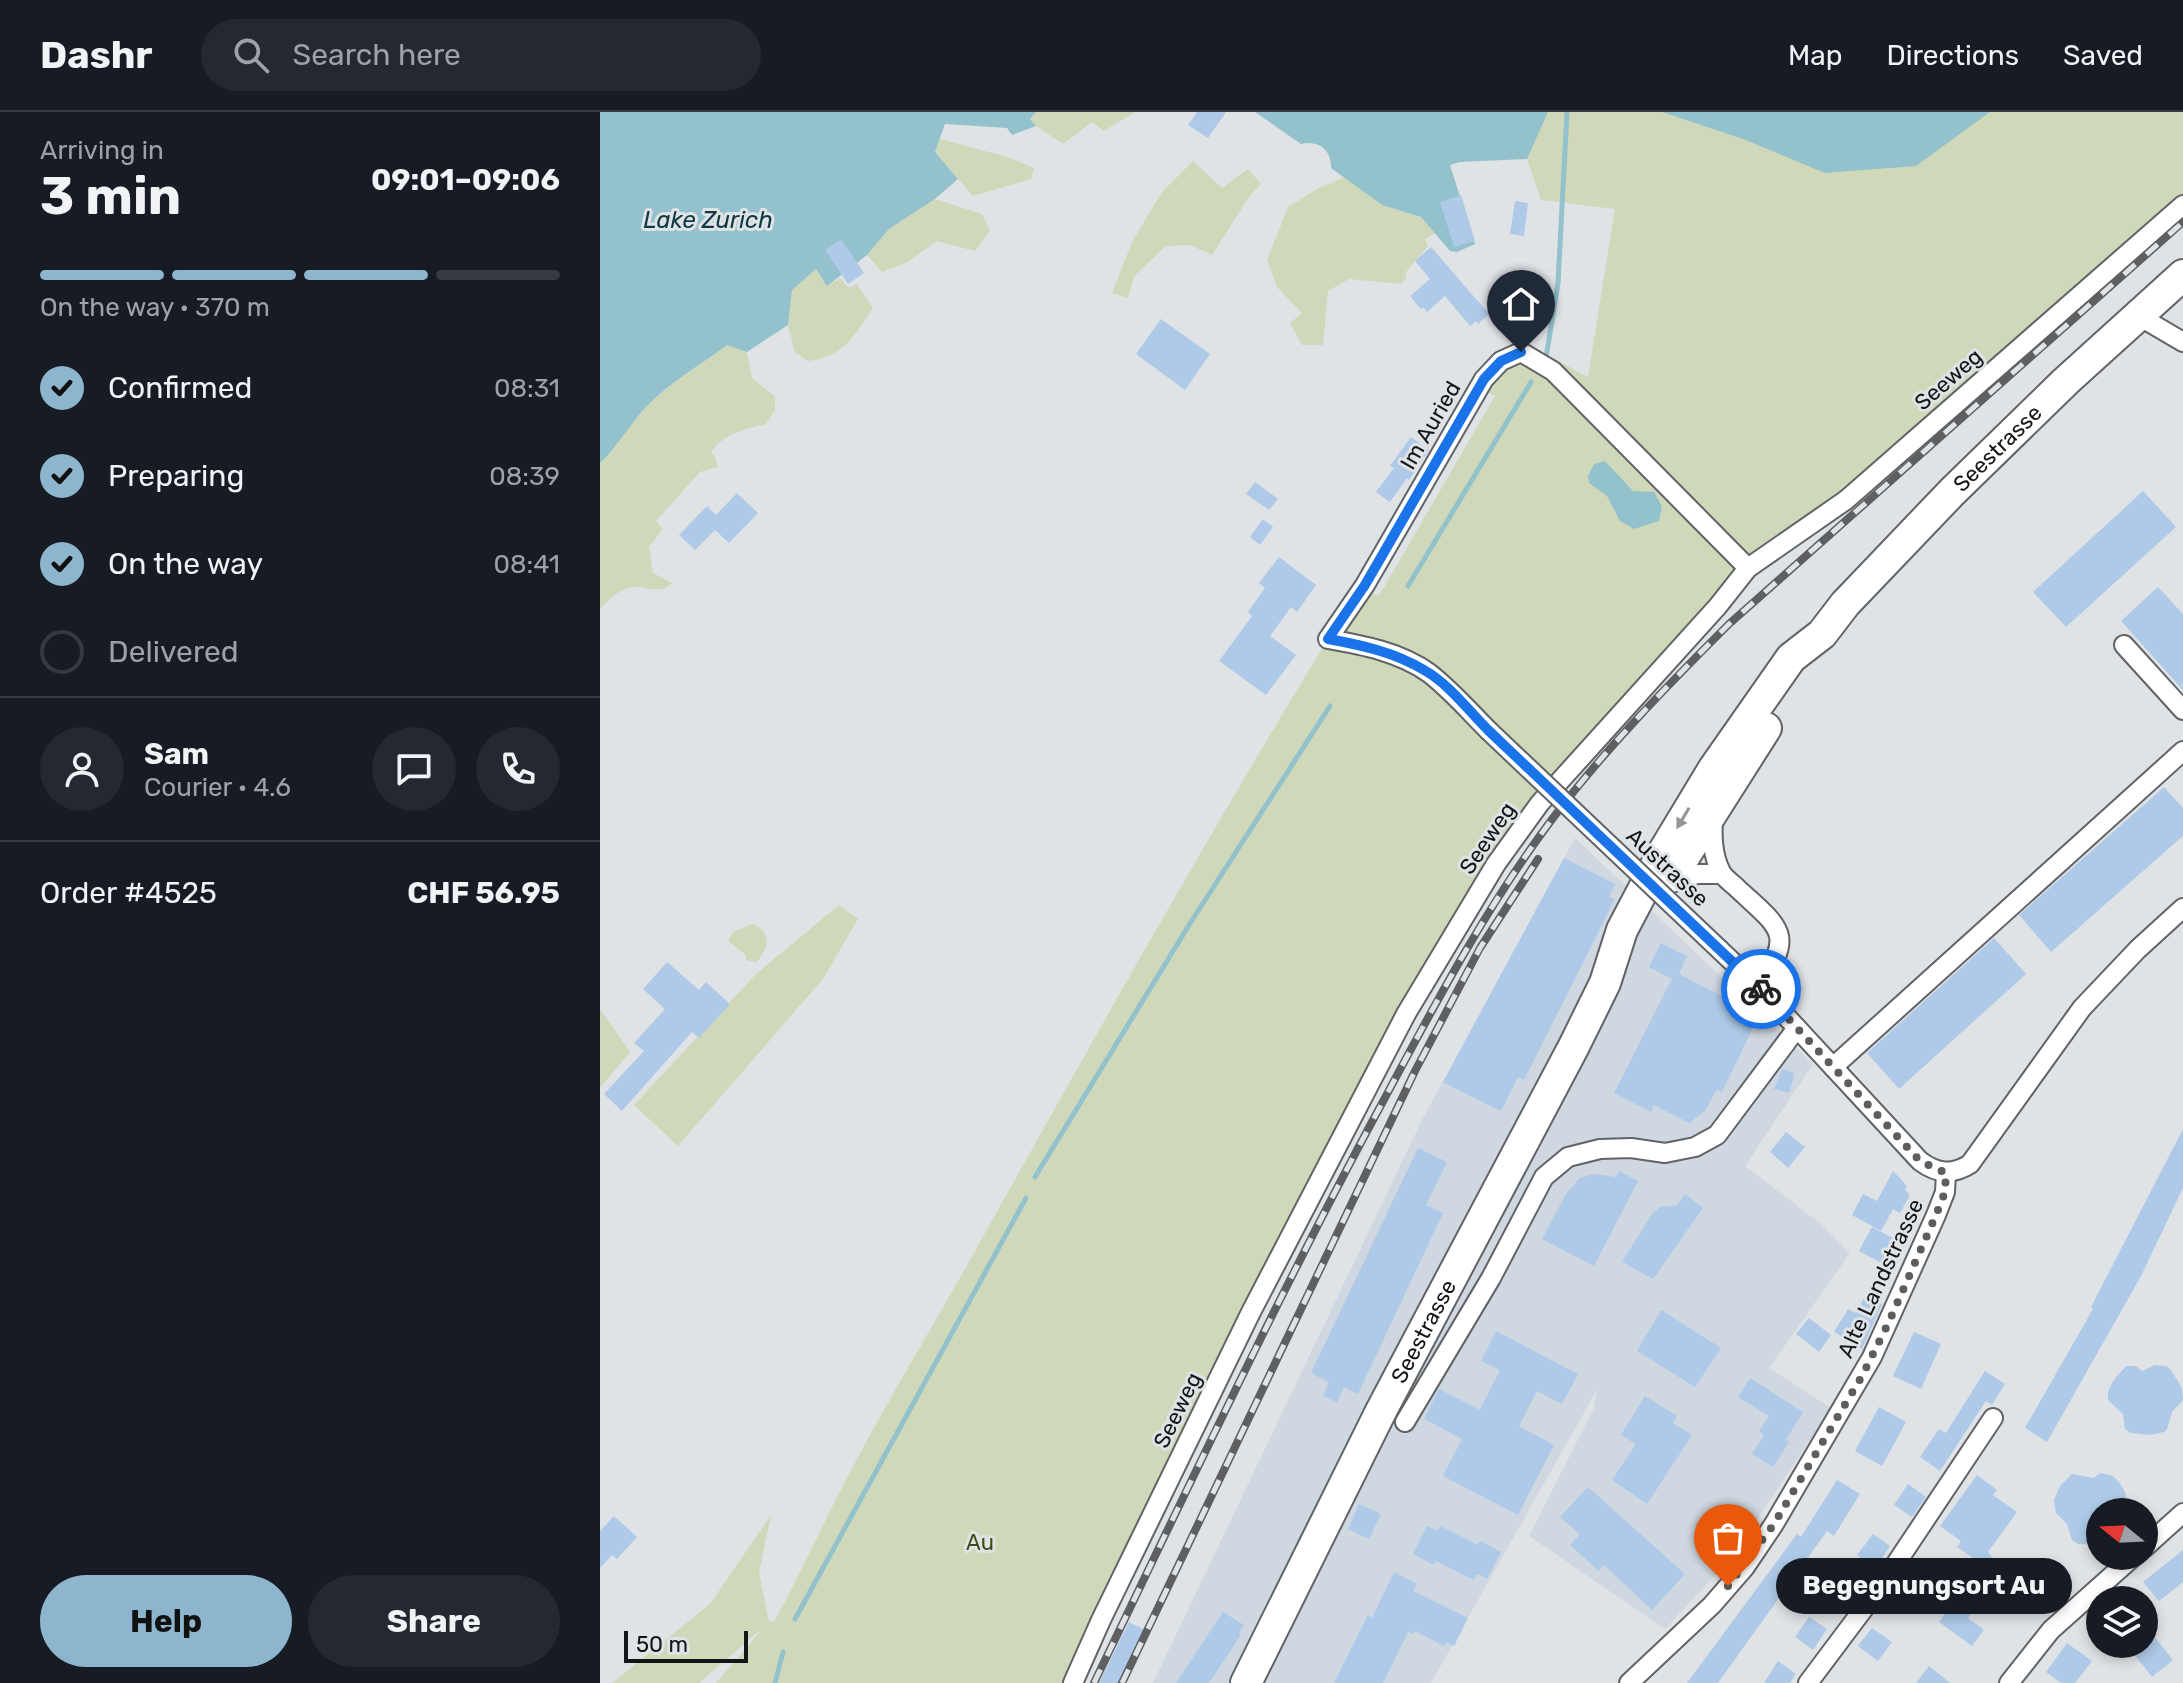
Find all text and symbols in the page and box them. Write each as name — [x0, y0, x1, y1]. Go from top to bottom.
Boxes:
search box — [201, 19, 761, 91]
text: Dashr — [40, 32, 153, 78]
icon: search — [229, 33, 273, 77]
text: Search here — [293, 37, 461, 73]
text: Map — [1788, 39, 1842, 72]
text: Directions — [1886, 39, 2019, 72]
text: Saved — [2063, 39, 2143, 72]
text: Arriving in — [40, 135, 164, 166]
text: 09:01–09:06 — [371, 162, 560, 198]
text: 3 min — [40, 165, 181, 227]
water label: Lake Zurich — [643, 206, 773, 234]
pin — [1487, 270, 1555, 352]
icon: home — [1499, 282, 1543, 326]
text: On the way · 370 m — [40, 292, 270, 323]
street label: Seeweg — [1909, 343, 1988, 416]
icon: check — [40, 366, 84, 410]
text: Confirmed — [108, 370, 252, 406]
text: 08:31 — [494, 373, 560, 404]
street label: Im Auried — [1394, 376, 1466, 474]
street label: Seestrasse — [1947, 399, 2048, 498]
icon: check — [40, 454, 84, 498]
text: Preparing — [108, 458, 244, 494]
text: 08:39 — [489, 461, 560, 492]
icon: check — [40, 542, 84, 586]
text: On the way — [108, 546, 263, 582]
text: 08:41 — [494, 549, 560, 580]
text: Delivered — [108, 634, 239, 670]
button: person — [40, 727, 124, 811]
button: chat — [372, 727, 456, 811]
button: phone — [476, 727, 560, 811]
text: Sam — [144, 736, 209, 772]
text: Courier · 4.6 — [144, 772, 291, 803]
street label: Seeweg — [1454, 797, 1521, 879]
one-way arrow — [1677, 807, 1691, 829]
street label: Austrasse — [1621, 822, 1714, 912]
text: Order #4525 — [40, 875, 217, 911]
text: CHF 56.95 — [407, 875, 560, 911]
courier — [1721, 949, 1801, 1029]
icon: bike — [1739, 967, 1783, 1011]
street label: Alte Landstrasse — [1832, 1194, 1929, 1362]
street label: Seestrasse — [1385, 1275, 1462, 1388]
street label: Seeweg — [1148, 1368, 1207, 1452]
north arrow — [2086, 1498, 2158, 1570]
map controls — [2086, 1498, 2158, 1658]
pin — [1694, 1504, 1762, 1586]
icon: bag — [1706, 1516, 1750, 1560]
park label: Au — [966, 1529, 994, 1556]
callout: Begegnungsort Au — [1776, 1558, 2072, 1614]
text: Begegnungsort Au — [1803, 1570, 2045, 1601]
button: Help — [40, 1575, 292, 1667]
button: Share — [308, 1575, 560, 1667]
button: layers — [2086, 1586, 2158, 1658]
scale bar — [624, 1627, 748, 1663]
text: 50 m — [636, 1631, 688, 1658]

